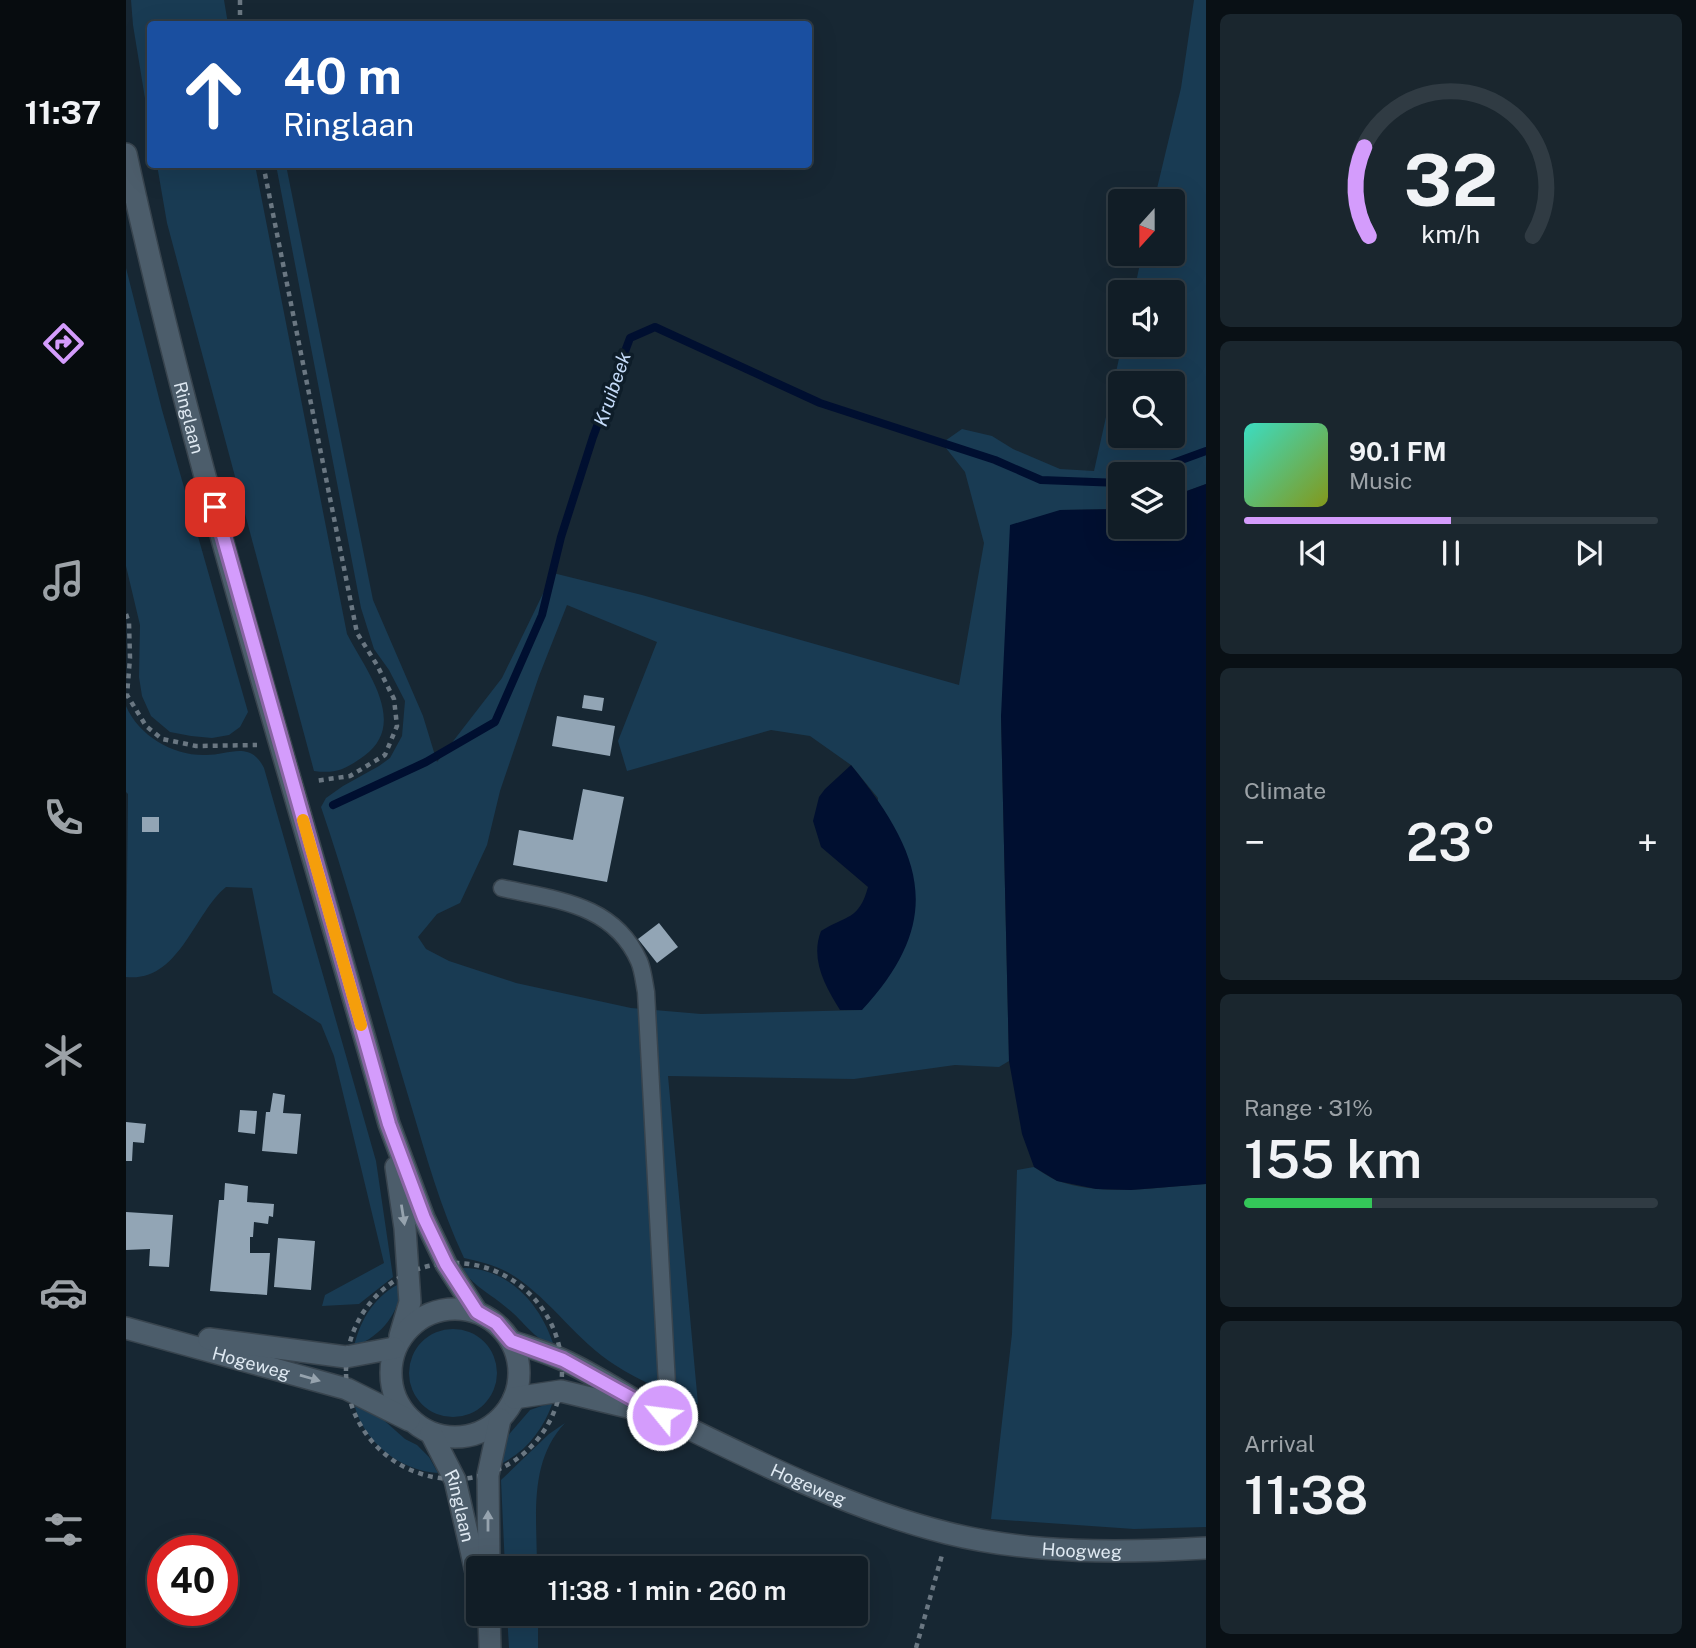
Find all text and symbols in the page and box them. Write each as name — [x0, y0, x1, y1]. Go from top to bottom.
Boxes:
text: 40 m — [283, 47, 402, 105]
icon: ahead — [168, 49, 259, 140]
text: 11:37 — [25, 94, 101, 131]
text: Ringlaan — [283, 106, 414, 143]
text: 32 — [1404, 138, 1498, 223]
north arrow — [1108, 189, 1185, 266]
map controls — [1108, 189, 1185, 539]
text: km/h — [1422, 219, 1480, 249]
button: sound — [1108, 280, 1185, 357]
icon: directions — [39, 319, 88, 368]
water label: Kruibeek — [589, 348, 635, 429]
button: search — [1108, 371, 1185, 448]
street label: Ringlaan — [170, 379, 209, 456]
text: 90.1 FM — [1349, 436, 1447, 467]
button: layers — [1108, 462, 1185, 539]
text: Music — [1349, 467, 1413, 494]
pin — [185, 477, 245, 537]
icon: arrive — [196, 488, 234, 526]
icon: previous — [1294, 534, 1332, 572]
icon: pause — [1432, 534, 1470, 572]
icon: next — [1570, 534, 1608, 572]
icon: music — [39, 556, 88, 605]
text: Climate — [1244, 777, 1326, 804]
icon: phone — [39, 793, 88, 842]
text: 23° — [1406, 812, 1496, 873]
text: − — [1244, 820, 1265, 865]
text: + — [1637, 820, 1658, 865]
icon: climate — [39, 1031, 88, 1080]
text: Range · 31% — [1244, 1094, 1373, 1121]
text: 155 km — [1244, 1129, 1422, 1190]
one-way arrow — [398, 1204, 409, 1226]
icon: car — [39, 1268, 88, 1317]
street label: Hogeweg — [210, 1342, 293, 1383]
one-way arrow — [300, 1374, 321, 1384]
position arrow — [625, 1378, 699, 1452]
text: Arrival — [1244, 1430, 1315, 1457]
street label: Hogeweg — [768, 1459, 849, 1510]
text: 11:38 — [1244, 1465, 1368, 1526]
street label: Ringlaan — [441, 1466, 479, 1544]
icon: filters — [39, 1505, 88, 1554]
one-way arrow — [482, 1510, 494, 1532]
speed limit sign: 40 — [147, 1535, 238, 1626]
street label: Hoogweg — [1041, 1538, 1122, 1562]
text: 11:38 · 1 min · 260 m — [548, 1575, 786, 1606]

